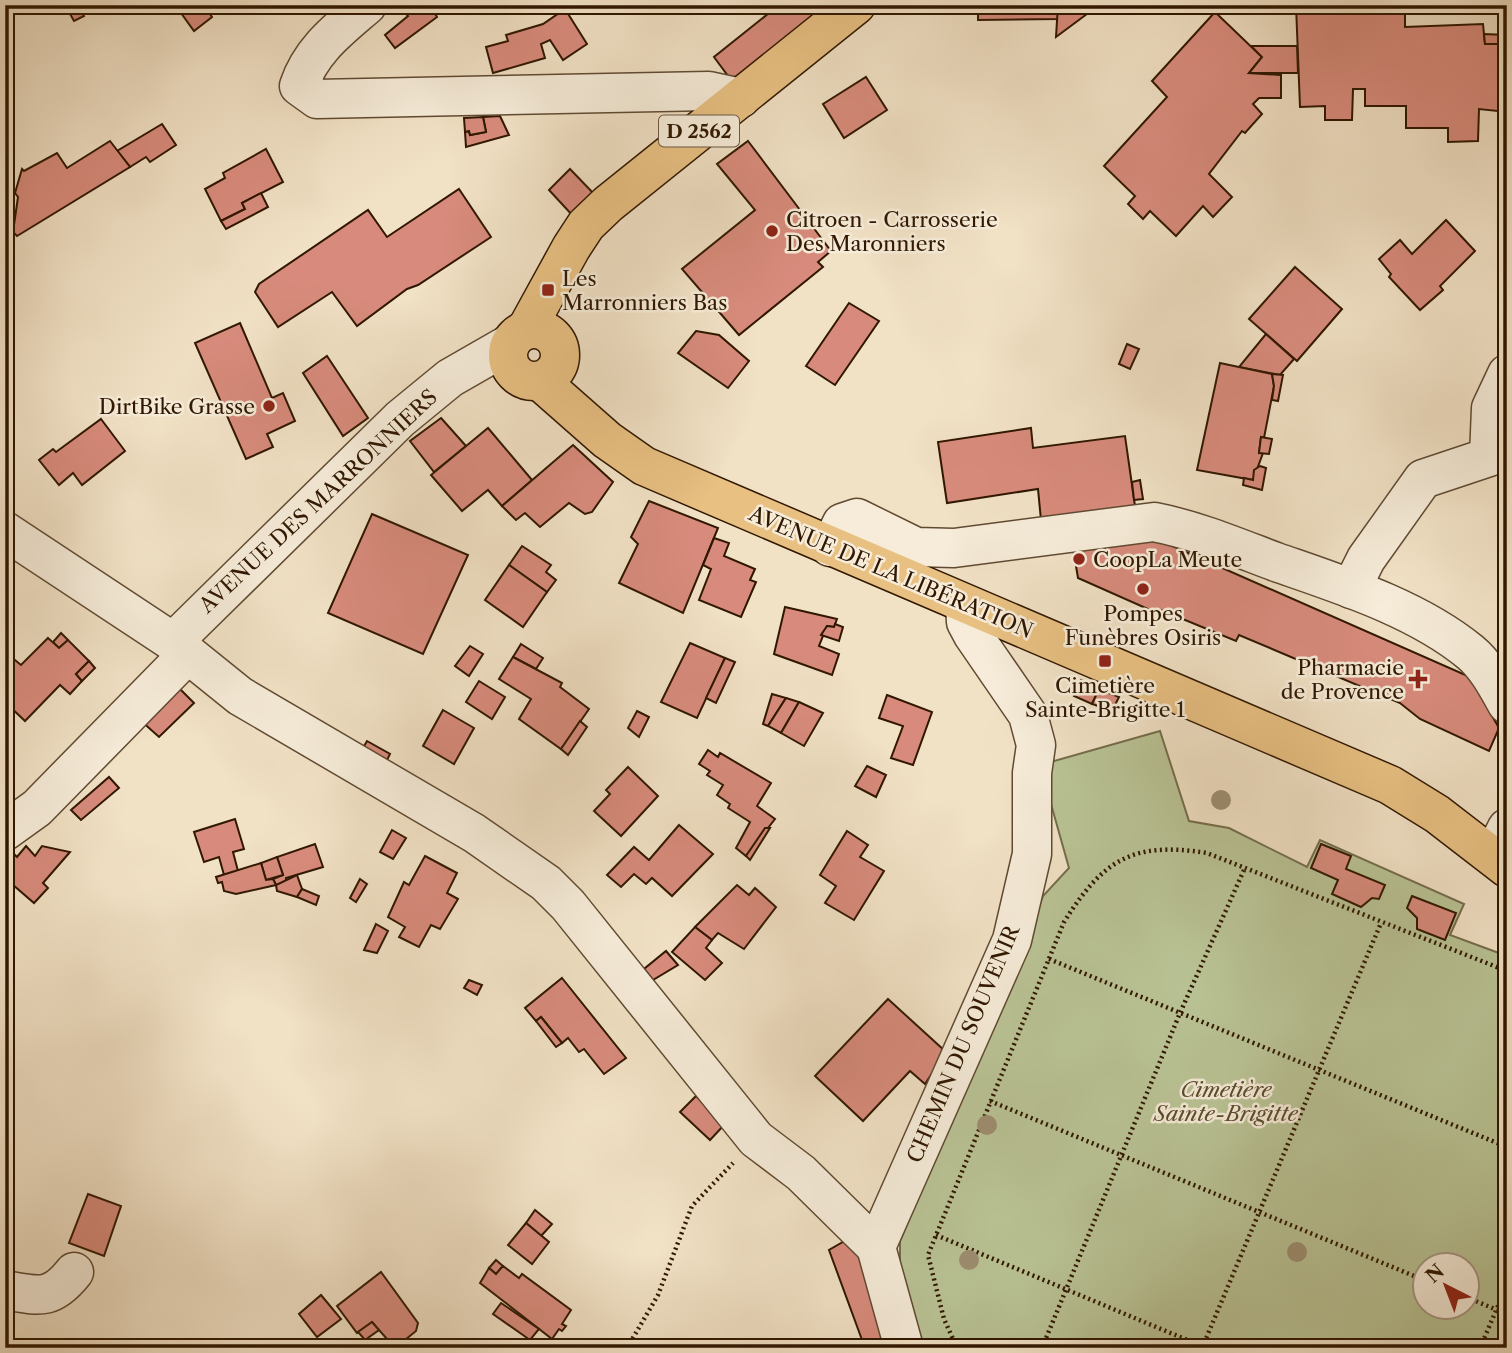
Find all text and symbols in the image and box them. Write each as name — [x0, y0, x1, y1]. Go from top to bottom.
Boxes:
road number: D 2562 — [659, 116, 739, 146]
place label: Citroen - Carrosserie Des Maronniers — [786, 207, 998, 256]
marker: Citroen - Carrosserie Des Maronniers — [764, 223, 780, 239]
place label: Les Marronniers Bas — [562, 266, 727, 315]
marker: Les Marronniers Bas — [540, 282, 556, 298]
street label: AVENUE DES MARRONNIERS — [193, 384, 442, 619]
place label: DirtBike Grasse — [99, 394, 255, 419]
marker: DirtBike Grasse — [261, 398, 277, 414]
street label: AVENUE DE LA LIBÉRATION — [744, 500, 1037, 643]
place label: CoopLa Meute — [1093, 547, 1242, 572]
marker: CoopLa Meute — [1071, 551, 1087, 567]
marker: Pompes Funèbres Osiris — [1135, 581, 1151, 597]
place label: Pompes Funèbres Osiris — [1065, 601, 1221, 650]
marker: Cimetière Sainte-Brigitte 1 — [1097, 653, 1113, 669]
place label: Pharmacie de Provence — [1281, 655, 1404, 704]
marker: Pharmacie de Provence — [1410, 671, 1426, 687]
place label: Cimetière Sainte-Brigitte 1 — [1025, 673, 1185, 722]
street label: CHEMIN DU SOUVENIR — [902, 920, 1025, 1167]
park label: Cimetière Sainte-Brigitte — [1152, 1077, 1299, 1126]
north arrow — [1410, 1252, 1480, 1322]
text: N — [1421, 1260, 1449, 1288]

